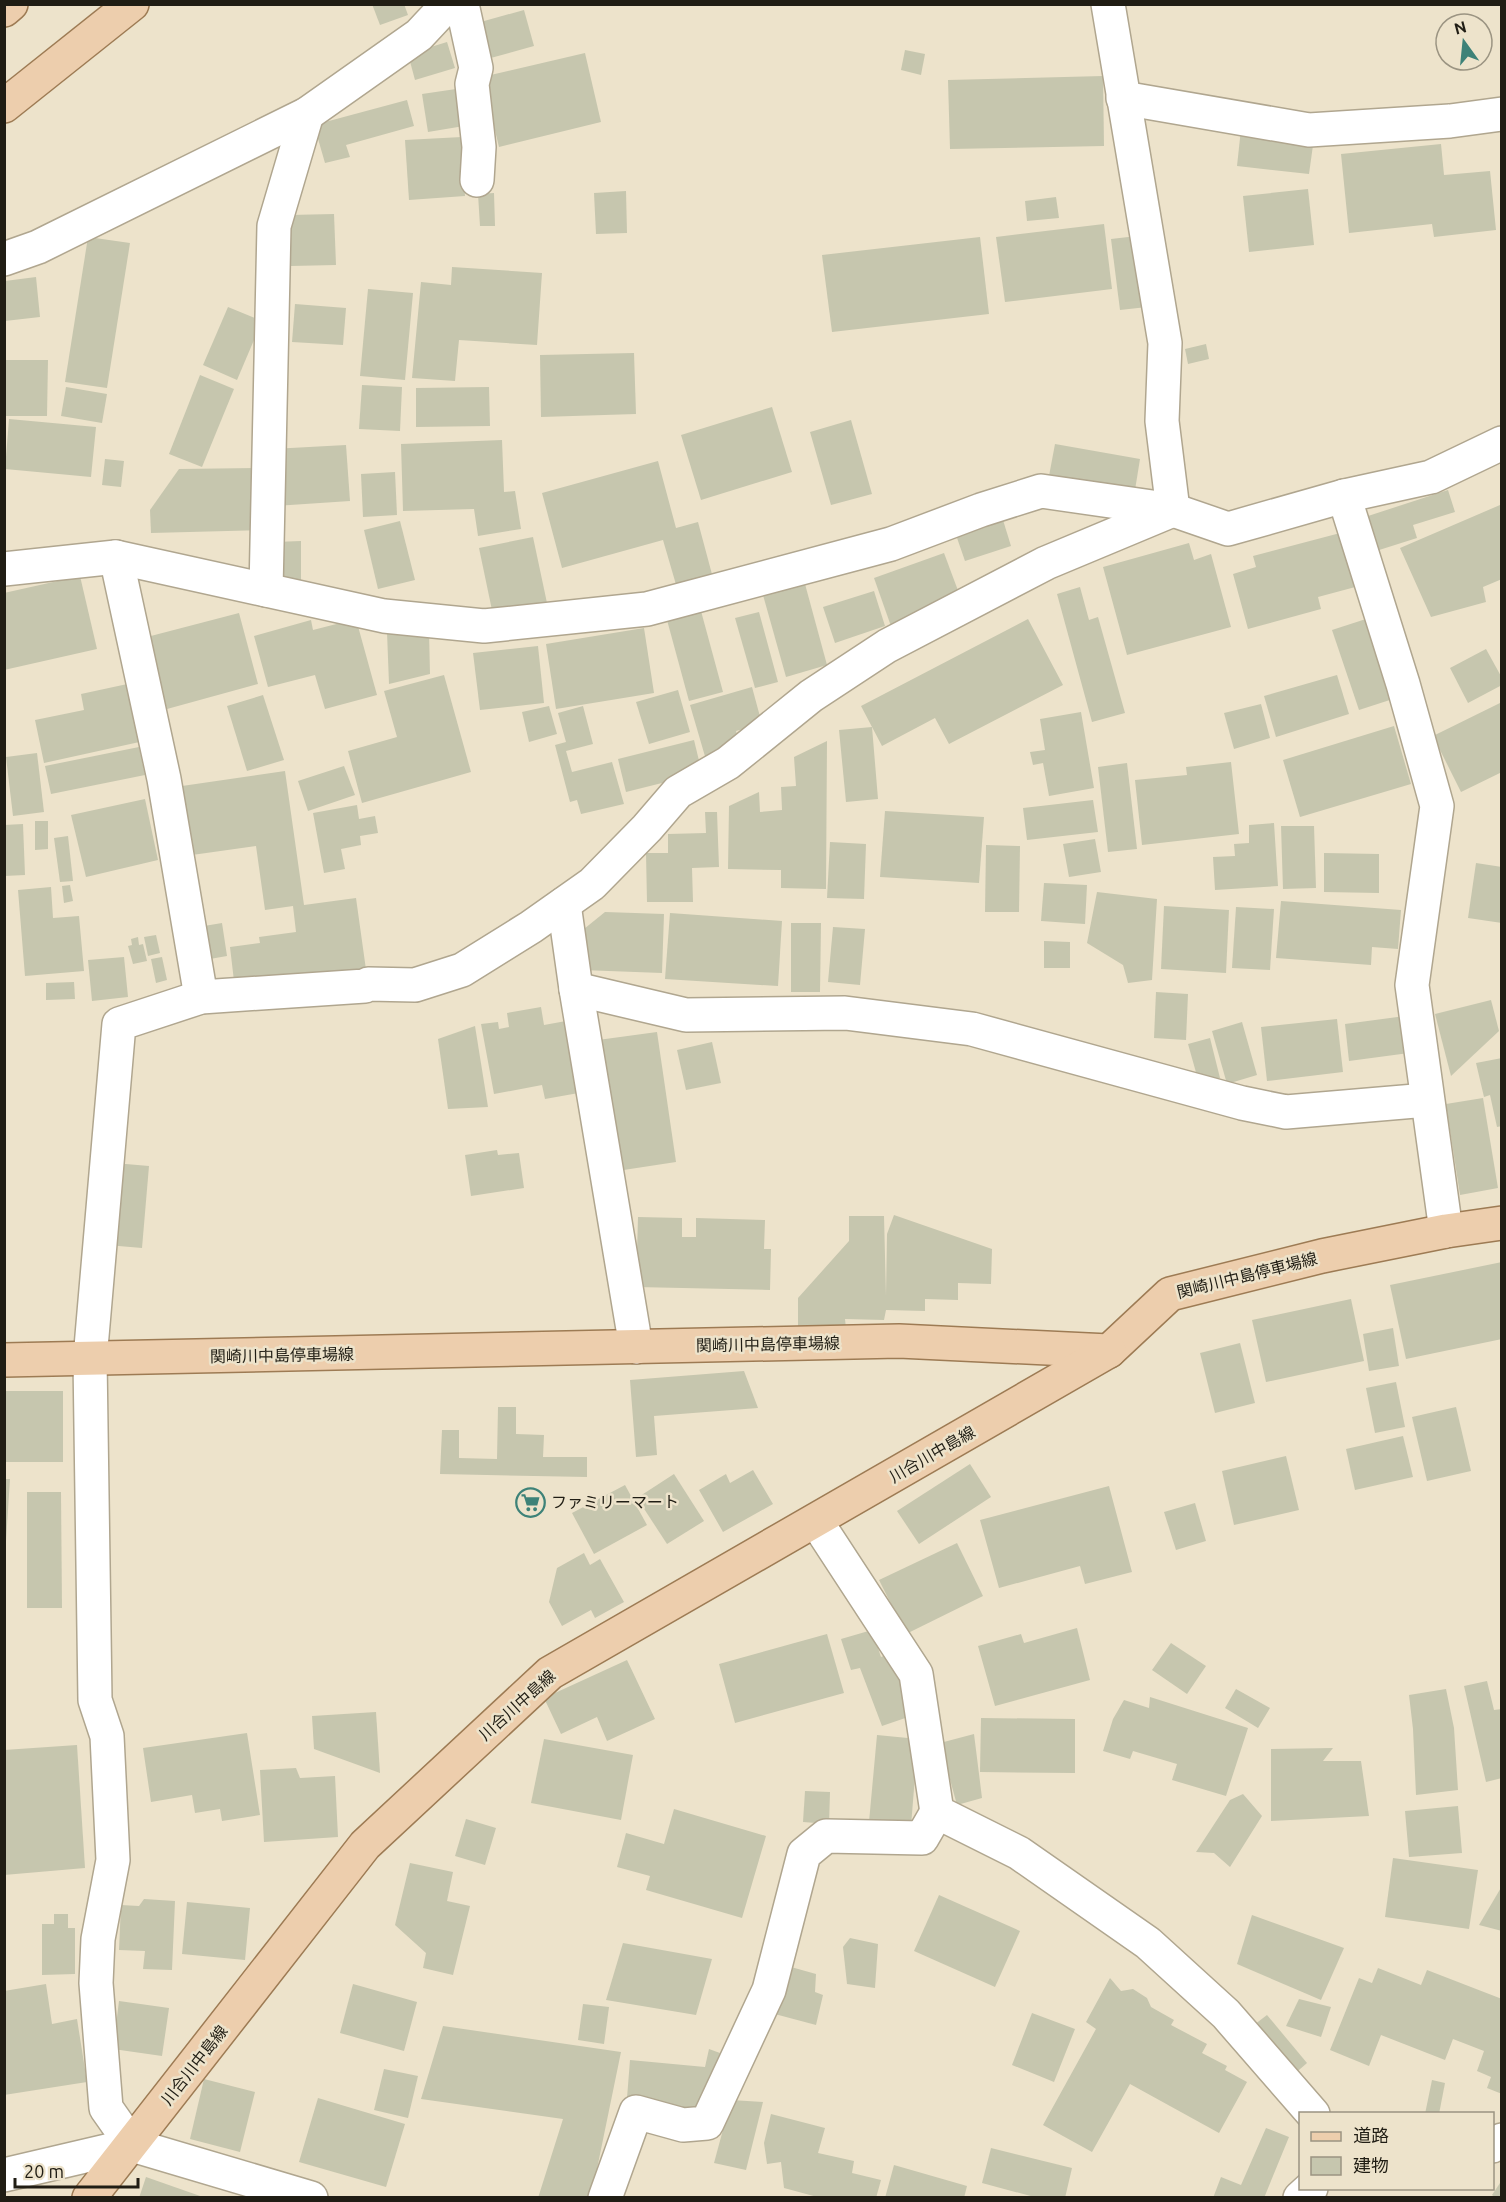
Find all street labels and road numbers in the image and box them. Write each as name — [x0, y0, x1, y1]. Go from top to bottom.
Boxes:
street label: 関崎川中島停車場線 — [1175, 1249, 1319, 1301]
street label: 関崎川中島停車場線 — [696, 1334, 840, 1354]
street label: 関崎川中島停車場線 — [210, 1345, 354, 1365]
street label: 川合川中島線 — [886, 1422, 978, 1486]
street label: 川合川中島線 — [475, 1666, 559, 1744]
street label: 川合川中島線 — [157, 2022, 231, 2108]

